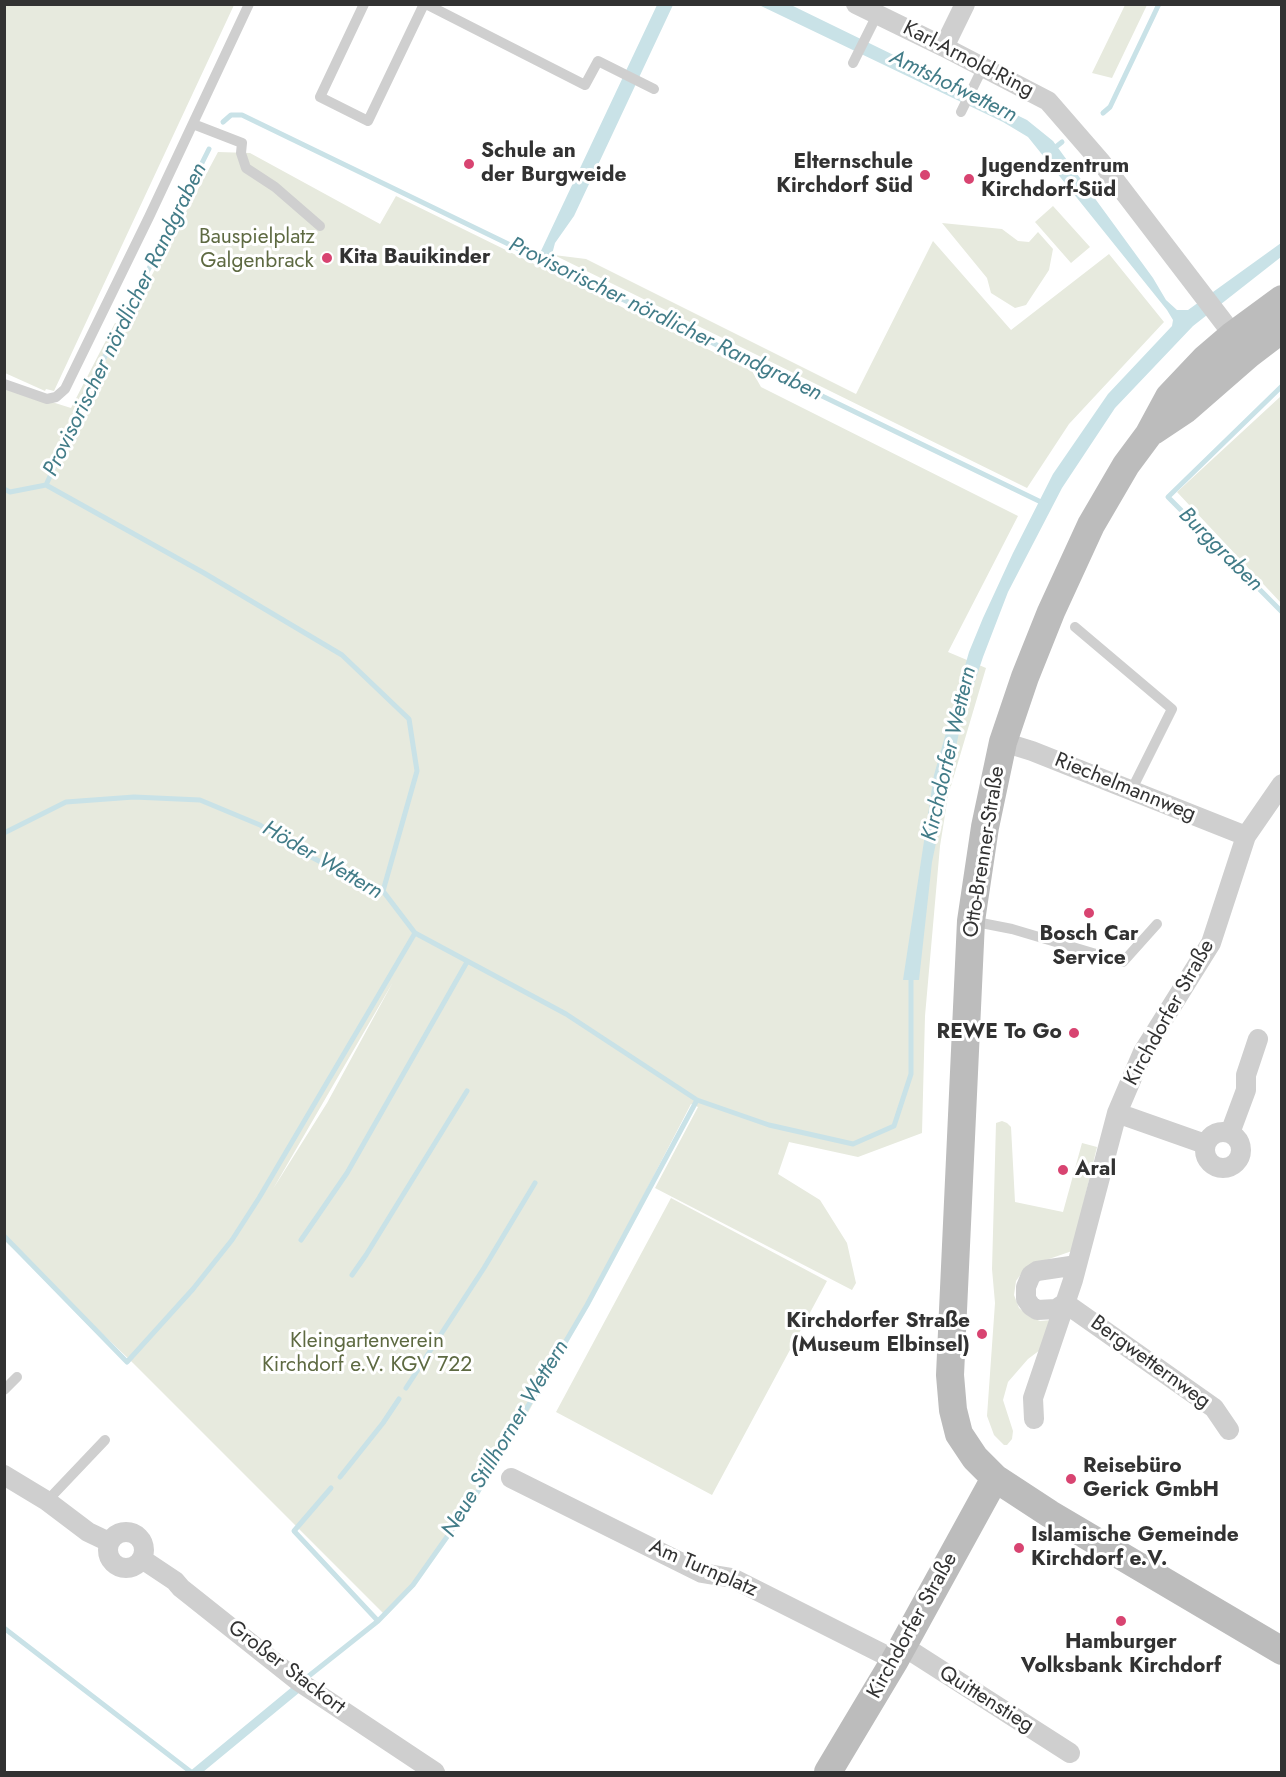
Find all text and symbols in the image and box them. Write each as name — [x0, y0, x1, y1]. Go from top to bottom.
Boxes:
street label: Karl-Arnold-Ring — [898, 16, 1038, 104]
water label: Amtshofwettern — [885, 45, 1021, 129]
place label: Schule an der Burgweide — [481, 139, 627, 189]
place label: Elternschule Kirchdorf Süd — [776, 150, 913, 200]
place label: Jugendzentrum Kirchdorf-Süd — [981, 154, 1129, 204]
marker: Schule an der Burgweide — [462, 157, 476, 171]
water label: Provisorischer nördlicher Randgraben — [38, 159, 214, 481]
marker: Elternschule Kirchdorf Süd — [918, 168, 932, 182]
marker: Jugendzentrum Kirchdorf-Süd — [962, 172, 976, 186]
park label: Bauspielplatz Galgenbrack — [199, 225, 315, 275]
water label: Provisorischer nördlicher Randgraben — [504, 232, 826, 408]
place label: Kita Bauikinder — [339, 245, 491, 271]
marker: Kita Bauikinder — [320, 251, 334, 265]
water label: Burggraben — [1172, 502, 1268, 598]
water label: Kirchdorfer Wettern — [917, 664, 983, 844]
street label: Riechelmannweg — [1051, 748, 1199, 828]
street label: Otto-Brenner-Straße — [959, 765, 1011, 939]
water label: Höder Wettern — [257, 816, 387, 906]
marker: Bosch Car Service — [1082, 906, 1096, 920]
place label: Bosch Car Service — [1039, 922, 1139, 972]
street label: Kirchdorfer Straße — [1120, 936, 1220, 1090]
place label: REWE To Go — [937, 1020, 1062, 1046]
marker: REWE To Go — [1067, 1026, 1081, 1040]
place label: Aral — [1075, 1157, 1116, 1183]
marker: Aral — [1056, 1163, 1070, 1177]
place label: Kirchdorfer Straße (Museum Elbinsel) — [786, 1309, 970, 1359]
street label: Bergwetternweg — [1085, 1311, 1215, 1415]
marker: Kirchdorfer Straße (Museum Elbinsel) — [975, 1327, 989, 1341]
park label: Kleingartenverein Kirchdorf e.V. KGV 722 — [262, 1329, 472, 1379]
water label: Neue Stillhorner Wettern — [437, 1336, 575, 1542]
place label: Reisebüro Gerick GmbH — [1083, 1454, 1219, 1504]
marker: Reisebüro Gerick GmbH — [1064, 1472, 1078, 1486]
place label: Islamische Gemeinde Kirchdorf e.V. — [1031, 1523, 1239, 1573]
street label: Am Turnplatz — [645, 1535, 761, 1603]
marker: Islamische Gemeinde Kirchdorf e.V. — [1012, 1541, 1026, 1555]
street label: Kirchdorfer Straße — [863, 1549, 963, 1703]
marker: Hamburger Volksbank Kirchdorf — [1114, 1614, 1128, 1628]
street label: Großer Stackort — [222, 1616, 350, 1720]
place label: Hamburger Volksbank Kirchdorf — [1021, 1630, 1221, 1680]
street label: Quittenstieg — [934, 1661, 1038, 1739]

